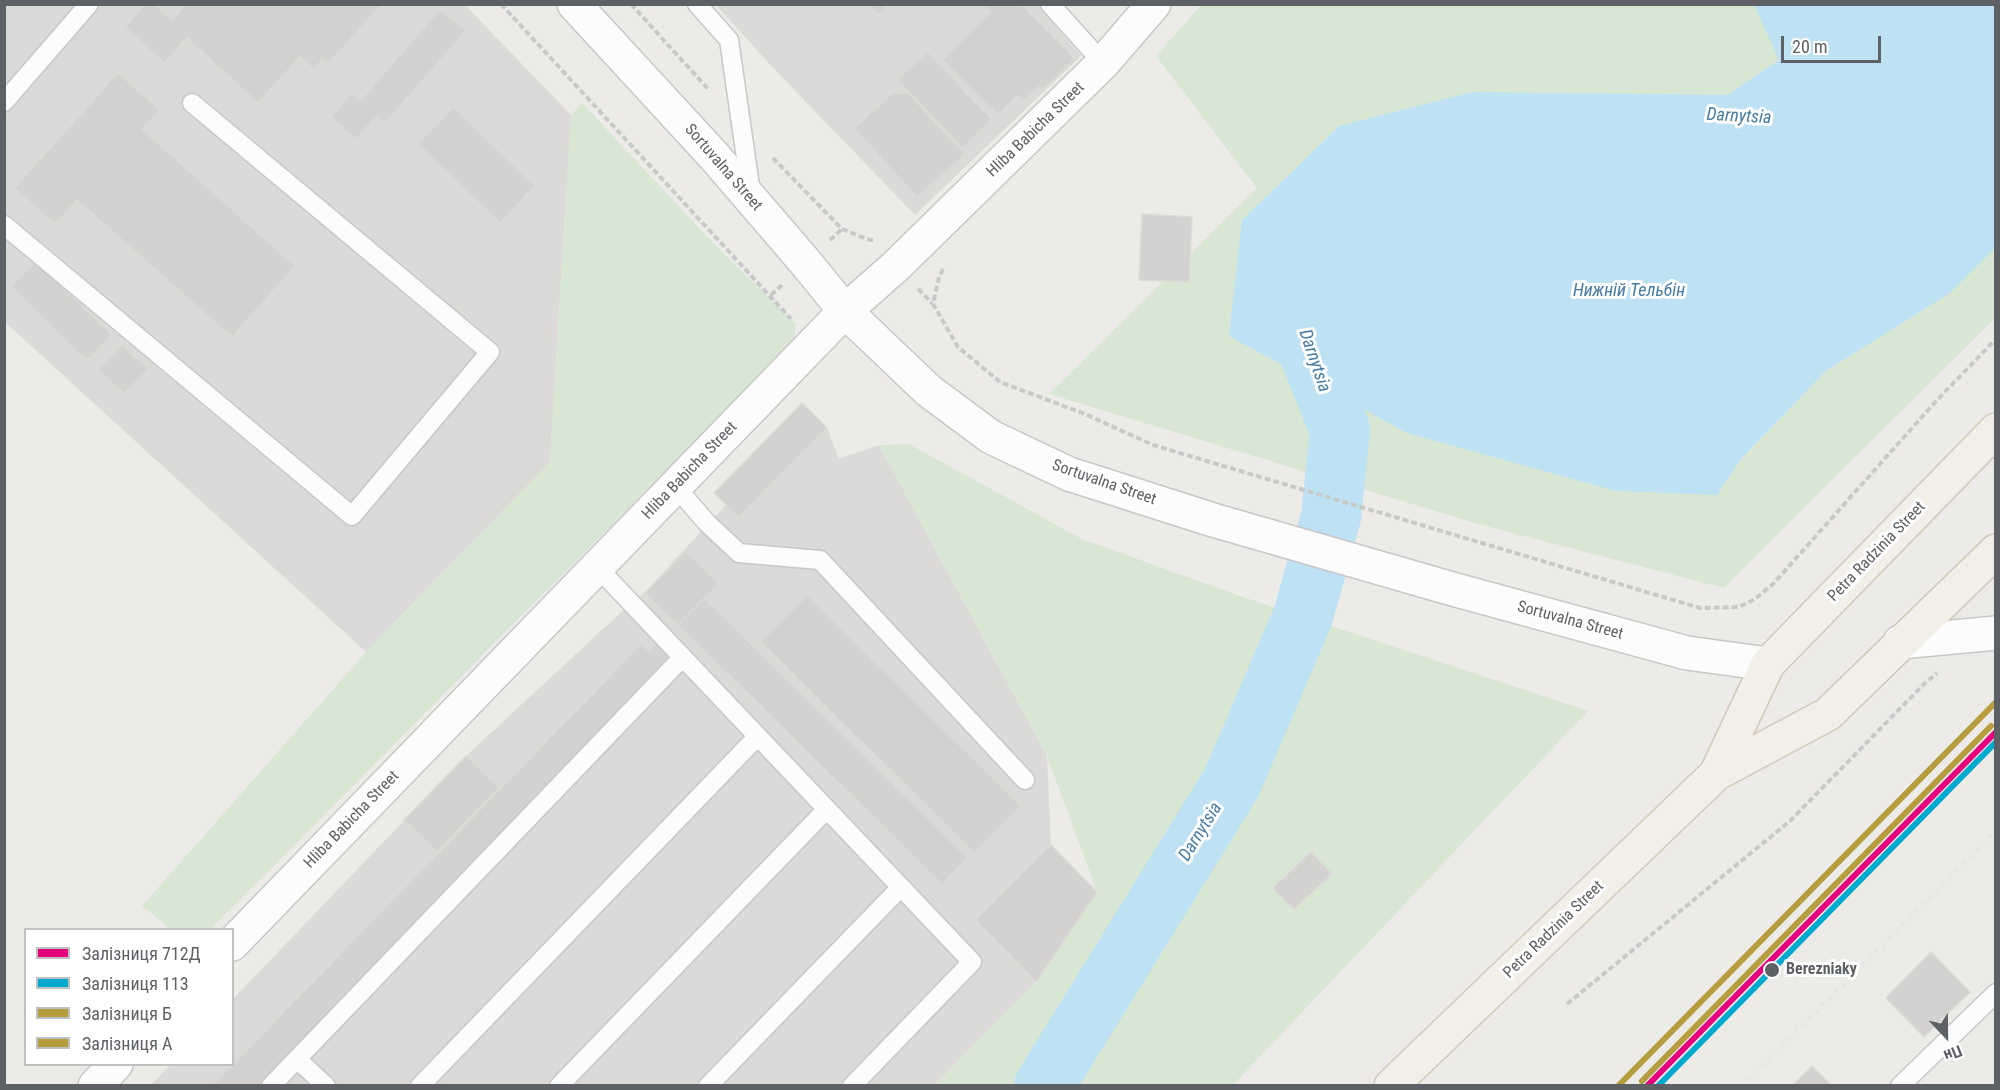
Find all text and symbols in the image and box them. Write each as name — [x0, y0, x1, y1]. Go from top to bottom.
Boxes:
scale bar — [1784, 24, 1884, 62]
text: 20 m — [1792, 36, 1827, 57]
street label: Hliba Babicha Street — [983, 78, 1089, 182]
water label: Darnytsia — [1706, 105, 1772, 129]
street label: Sortuvalna Street — [680, 121, 766, 215]
water label: Нижній Тельбін — [1573, 280, 1685, 302]
water label: Darnytsia — [1293, 327, 1335, 395]
street label: Hliba Babicha Street — [638, 418, 742, 524]
street label: Sortuvalna Street — [1049, 456, 1159, 510]
street label: Petra Radzinia Street — [1824, 498, 1930, 606]
street label: Sortuvalna Street — [1515, 598, 1625, 644]
street label: Hliba Babicha Street — [300, 767, 404, 873]
water label: Darnytsia — [1175, 799, 1227, 865]
street label: Petra Radzinia Street — [1500, 877, 1608, 983]
legend — [24, 928, 234, 1066]
text: Залізниця 712Д — [82, 943, 201, 964]
place label: Berezniaky — [1786, 960, 1857, 980]
marker: Berezniaky — [1763, 961, 1781, 979]
text: Залізниця 113 — [82, 973, 189, 994]
text: Залізниця Б — [82, 1003, 172, 1024]
north arrow — [1916, 1006, 1976, 1066]
text: Залізниця A — [82, 1033, 172, 1054]
text: Пн — [1941, 1041, 1965, 1065]

